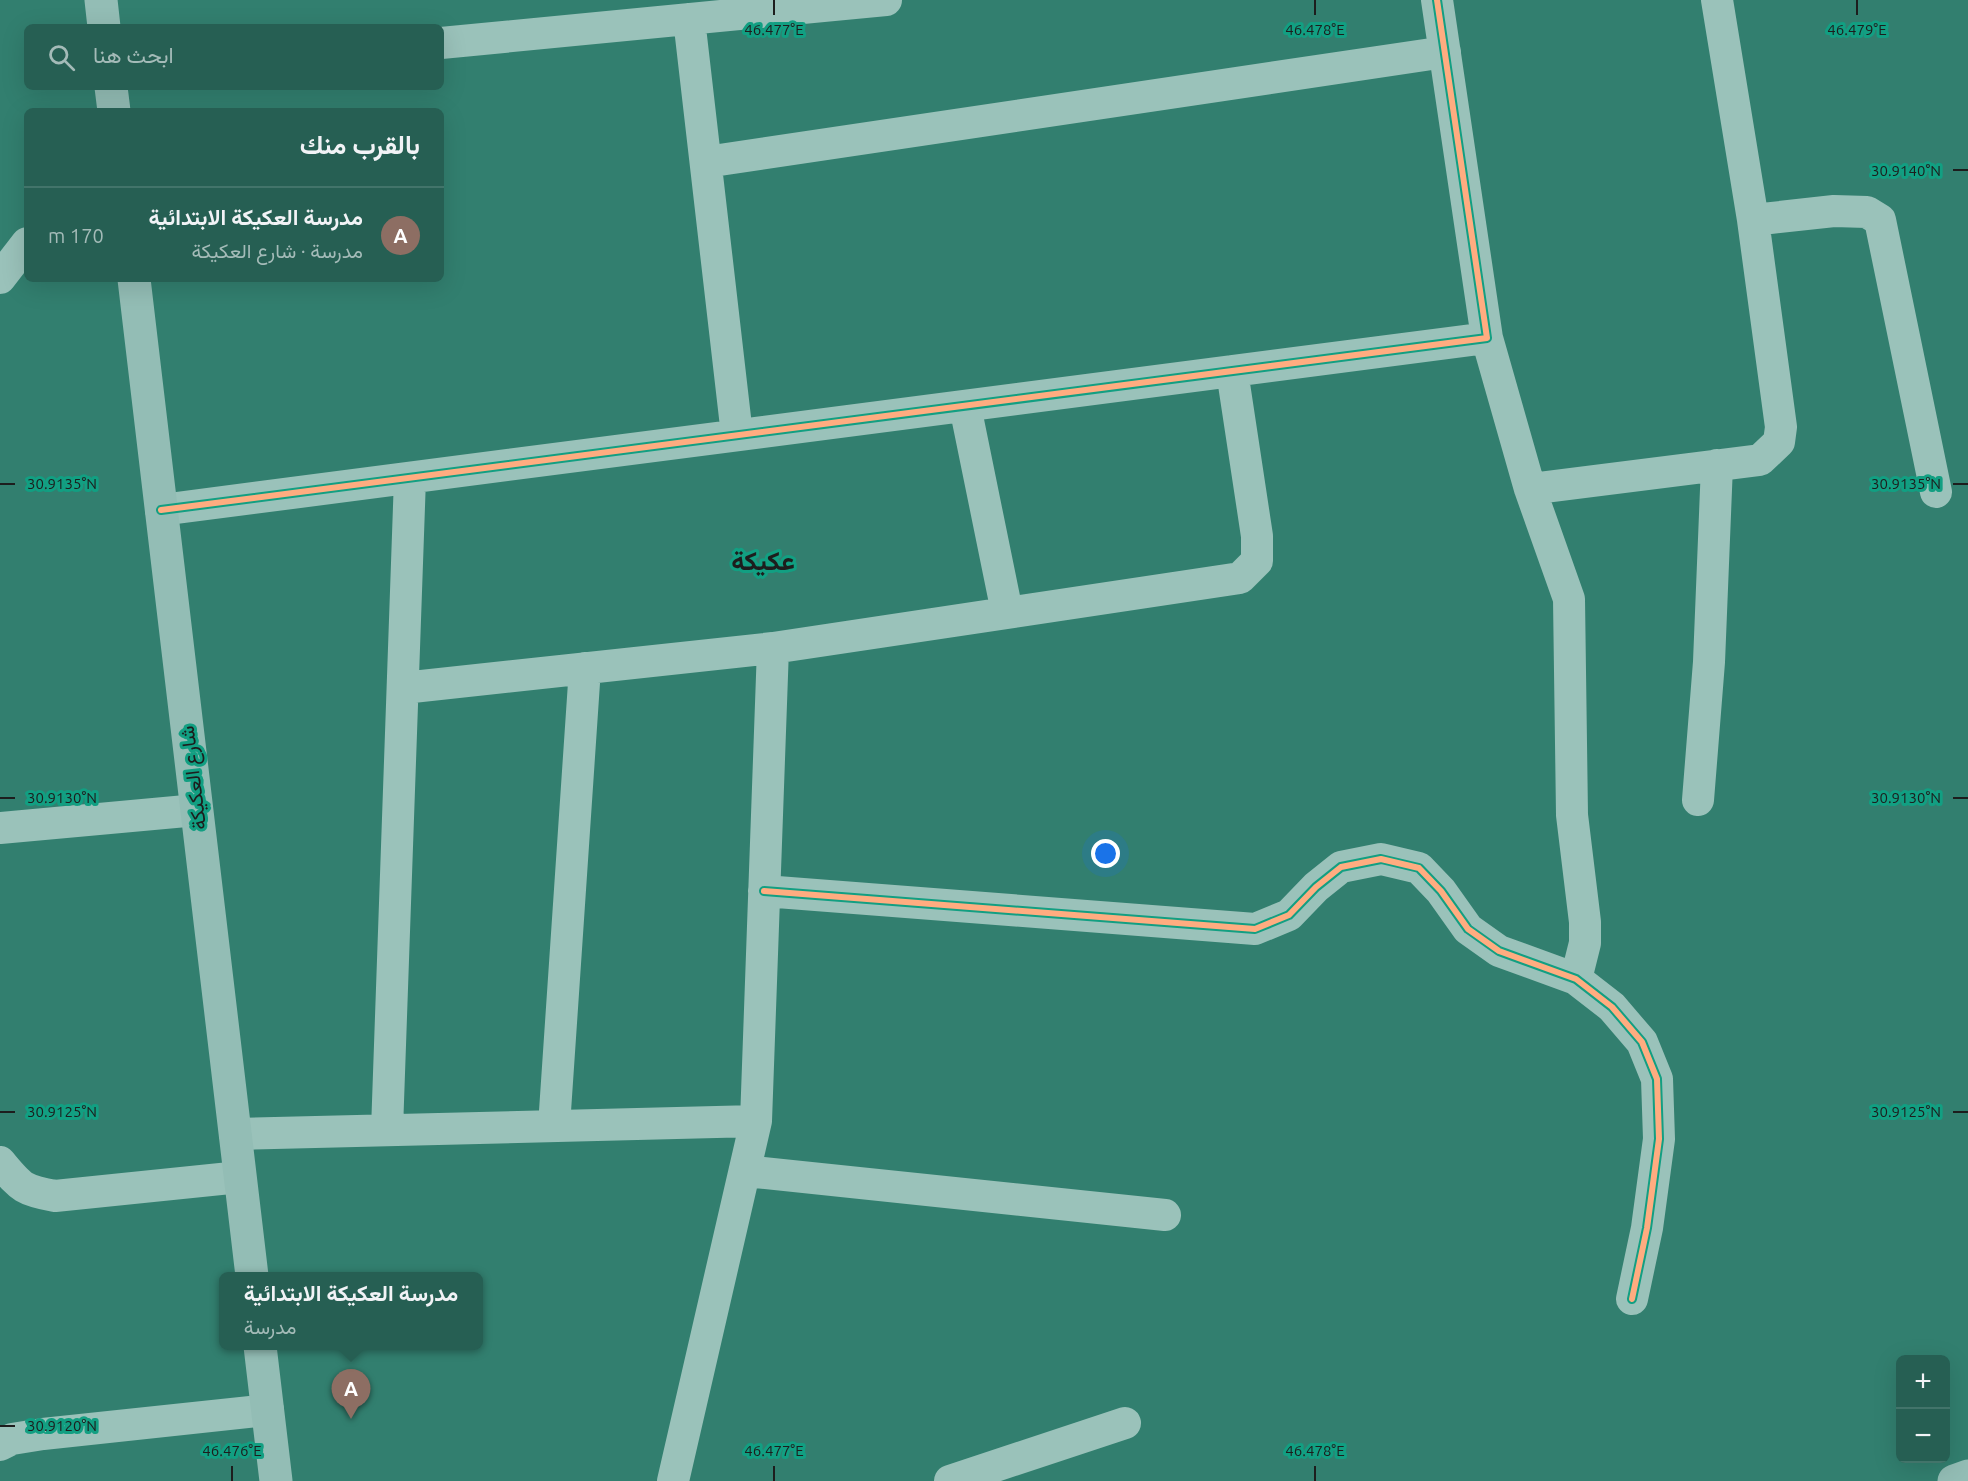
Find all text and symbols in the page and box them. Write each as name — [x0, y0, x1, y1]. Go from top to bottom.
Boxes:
text: 46.477°E — [744, 21, 804, 38]
text: 46.478°E — [1285, 21, 1345, 38]
text: 46.479°E — [1827, 21, 1887, 38]
search box — [24, 24, 444, 90]
icon: search — [45, 41, 78, 74]
text: ابحث هنا — [93, 42, 174, 67]
text: بالقرب منك — [300, 130, 420, 159]
text: 30.9140°N — [1871, 162, 1941, 179]
text: مدرسة العكيكة الابتدائية — [149, 204, 363, 229]
text: 170 m — [48, 224, 104, 247]
text: A — [393, 224, 408, 247]
text: مدرسة · شارع العكيكة — [191, 239, 363, 262]
text: 30.9135°N — [27, 475, 97, 492]
text: 30.9135°N — [1871, 475, 1941, 492]
district label: عكيكة — [731, 546, 795, 576]
street label: شارع العكيكة — [175, 724, 213, 831]
text: 30.9130°N — [27, 789, 97, 806]
text: 30.9130°N — [1871, 789, 1941, 806]
your location — [1091, 839, 1120, 868]
text: 30.9125°N — [27, 1103, 97, 1120]
text: 30.9125°N — [1871, 1103, 1941, 1120]
popup — [219, 1272, 483, 1350]
text: مدرسة العكيكة الابتدائية — [244, 1280, 458, 1305]
text: مدرسة — [244, 1315, 297, 1338]
map controls — [1896, 1355, 1950, 1463]
button: + — [1896, 1355, 1950, 1409]
pin: A — [332, 1370, 370, 1419]
button: − — [1896, 1409, 1950, 1463]
text: 30.9120°N — [27, 1417, 97, 1434]
text: 46.476°E — [202, 1442, 262, 1459]
text: 46.477°E — [744, 1442, 804, 1459]
text: 46.478°E — [1285, 1442, 1345, 1459]

